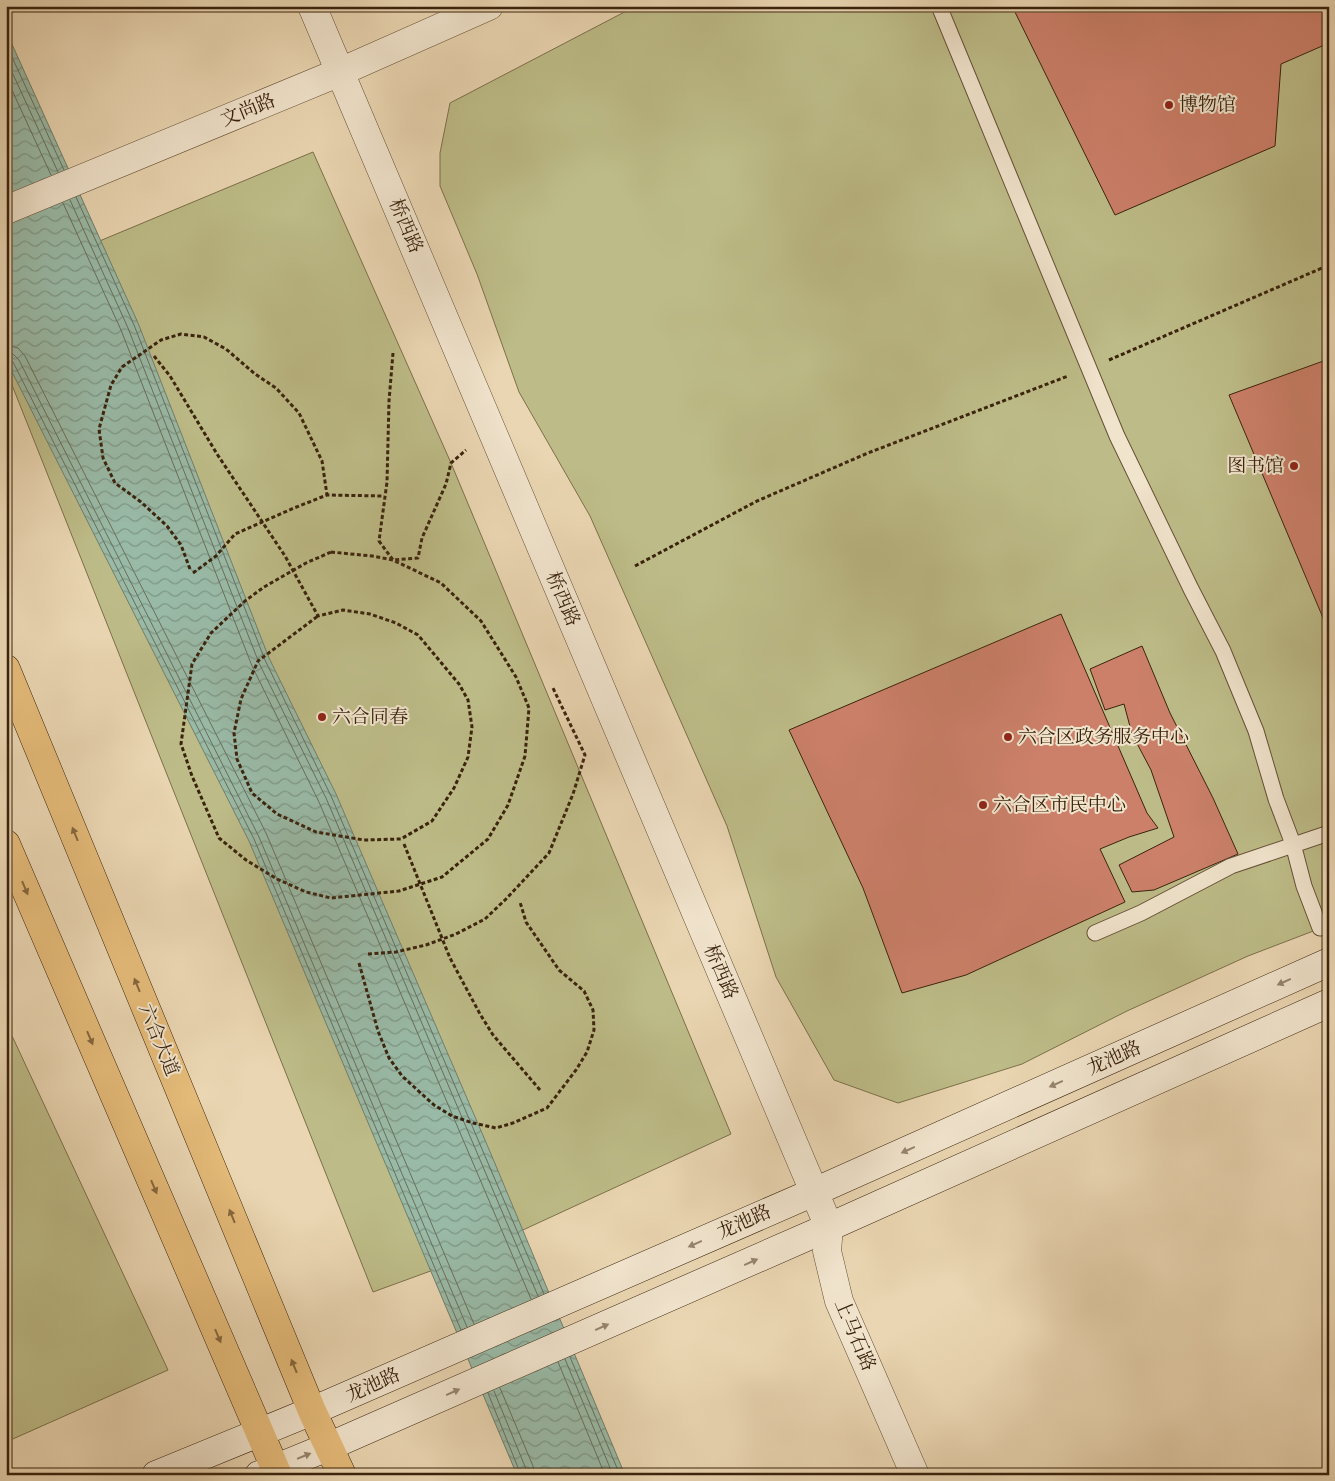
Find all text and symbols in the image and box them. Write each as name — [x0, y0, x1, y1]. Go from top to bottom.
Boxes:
street label: 文尚路 — [217, 89, 279, 131]
place label: 博物馆 — [1179, 94, 1236, 116]
marker: 博物馆 — [1163, 99, 1175, 111]
street label: 桥西路 — [385, 195, 427, 257]
place label: 图书馆 — [1227, 455, 1284, 477]
marker: 图书馆 — [1288, 460, 1300, 472]
street label: 桥西路 — [542, 568, 584, 630]
place label: 六合同春 — [332, 706, 408, 728]
marker: 六合同春 — [316, 711, 328, 723]
place label: 六合区政务服务中心 — [1018, 726, 1189, 748]
marker: 六合区政务服务中心 — [1002, 731, 1014, 743]
place label: 六合区市民中心 — [993, 794, 1126, 816]
marker: 六合区市民中心 — [977, 799, 989, 811]
one-way arrow — [70, 827, 78, 842]
one-way arrow — [22, 881, 30, 895]
street label: 桥西路 — [700, 941, 742, 1003]
one-way arrow — [132, 978, 140, 992]
one-way arrow — [1277, 978, 1291, 986]
street label: 六合大道 — [135, 1001, 183, 1079]
one-way arrow — [86, 1031, 94, 1045]
street label: 龙池路 — [1083, 1036, 1145, 1080]
one-way arrow — [1049, 1080, 1063, 1088]
one-way arrow — [901, 1146, 915, 1154]
one-way arrow — [150, 1180, 158, 1194]
street label: 龙池路 — [713, 1200, 775, 1244]
one-way arrow — [227, 1209, 235, 1223]
one-way arrow — [688, 1240, 702, 1248]
one-way arrow — [744, 1257, 758, 1265]
street label: 上马石路 — [830, 1296, 880, 1374]
one-way arrow — [595, 1322, 609, 1330]
one-way arrow — [214, 1329, 222, 1343]
one-way arrow — [289, 1359, 297, 1373]
street label: 龙池路 — [342, 1363, 404, 1407]
one-way arrow — [446, 1387, 460, 1395]
one-way arrow — [297, 1452, 311, 1460]

